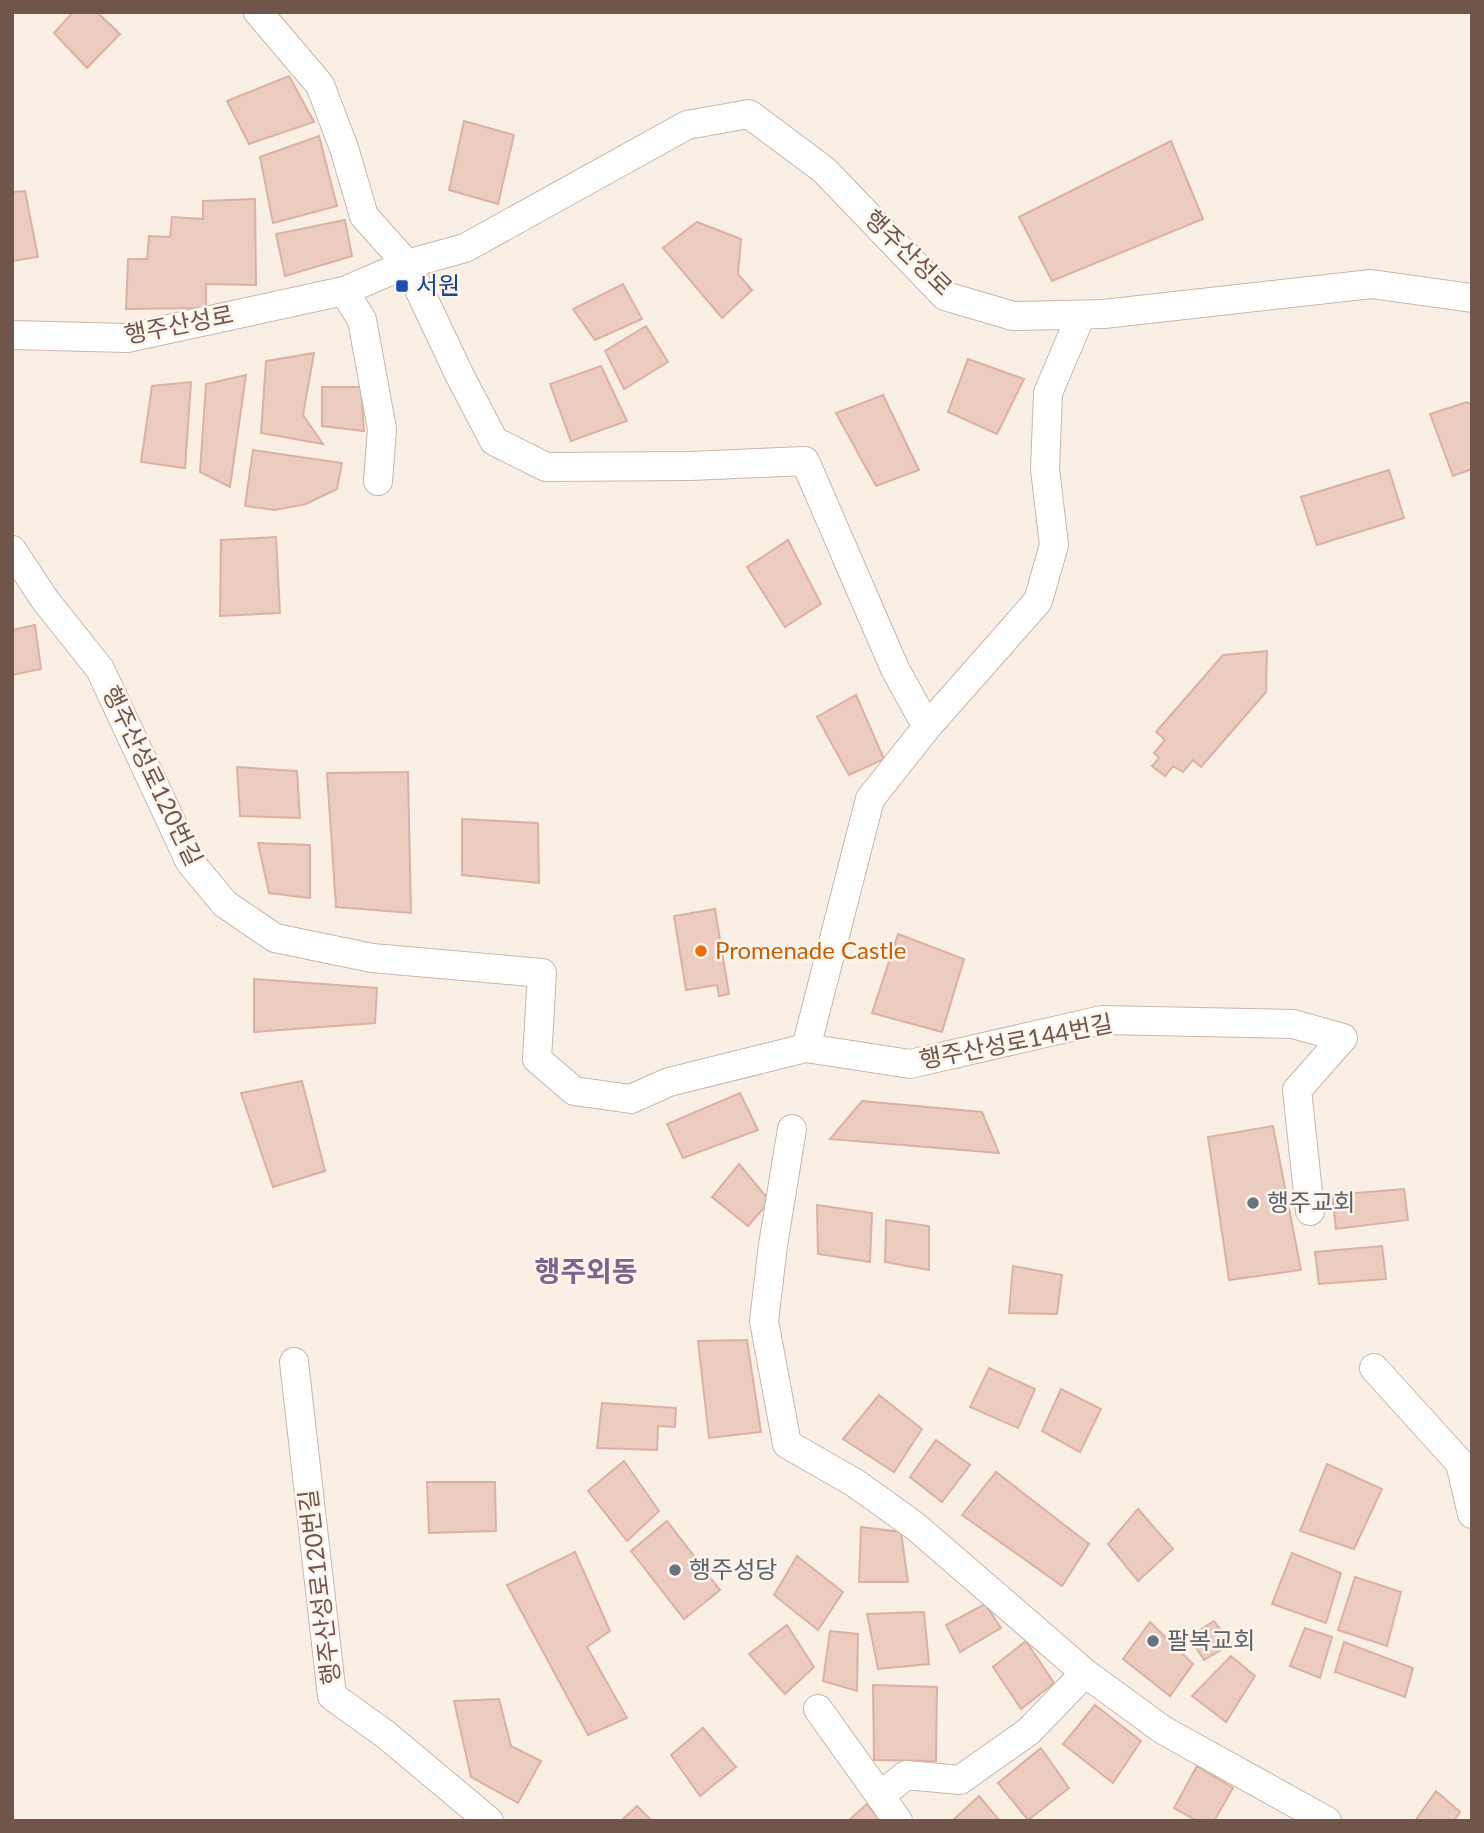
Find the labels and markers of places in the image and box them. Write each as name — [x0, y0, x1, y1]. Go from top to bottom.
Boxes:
place label: 서원 — [416, 270, 460, 299]
marker: 서원 — [394, 278, 410, 294]
place label: Promenade Castle — [715, 935, 906, 964]
marker: Promenade Castle — [693, 943, 709, 959]
place label: 행주교회 — [1267, 1187, 1355, 1216]
marker: 행주교회 — [1245, 1195, 1261, 1211]
place label: 행주성당 — [689, 1554, 777, 1583]
marker: 행주성당 — [667, 1562, 683, 1578]
place label: 팔복교회 — [1167, 1625, 1255, 1654]
marker: 팔복교회 — [1145, 1633, 1161, 1649]

